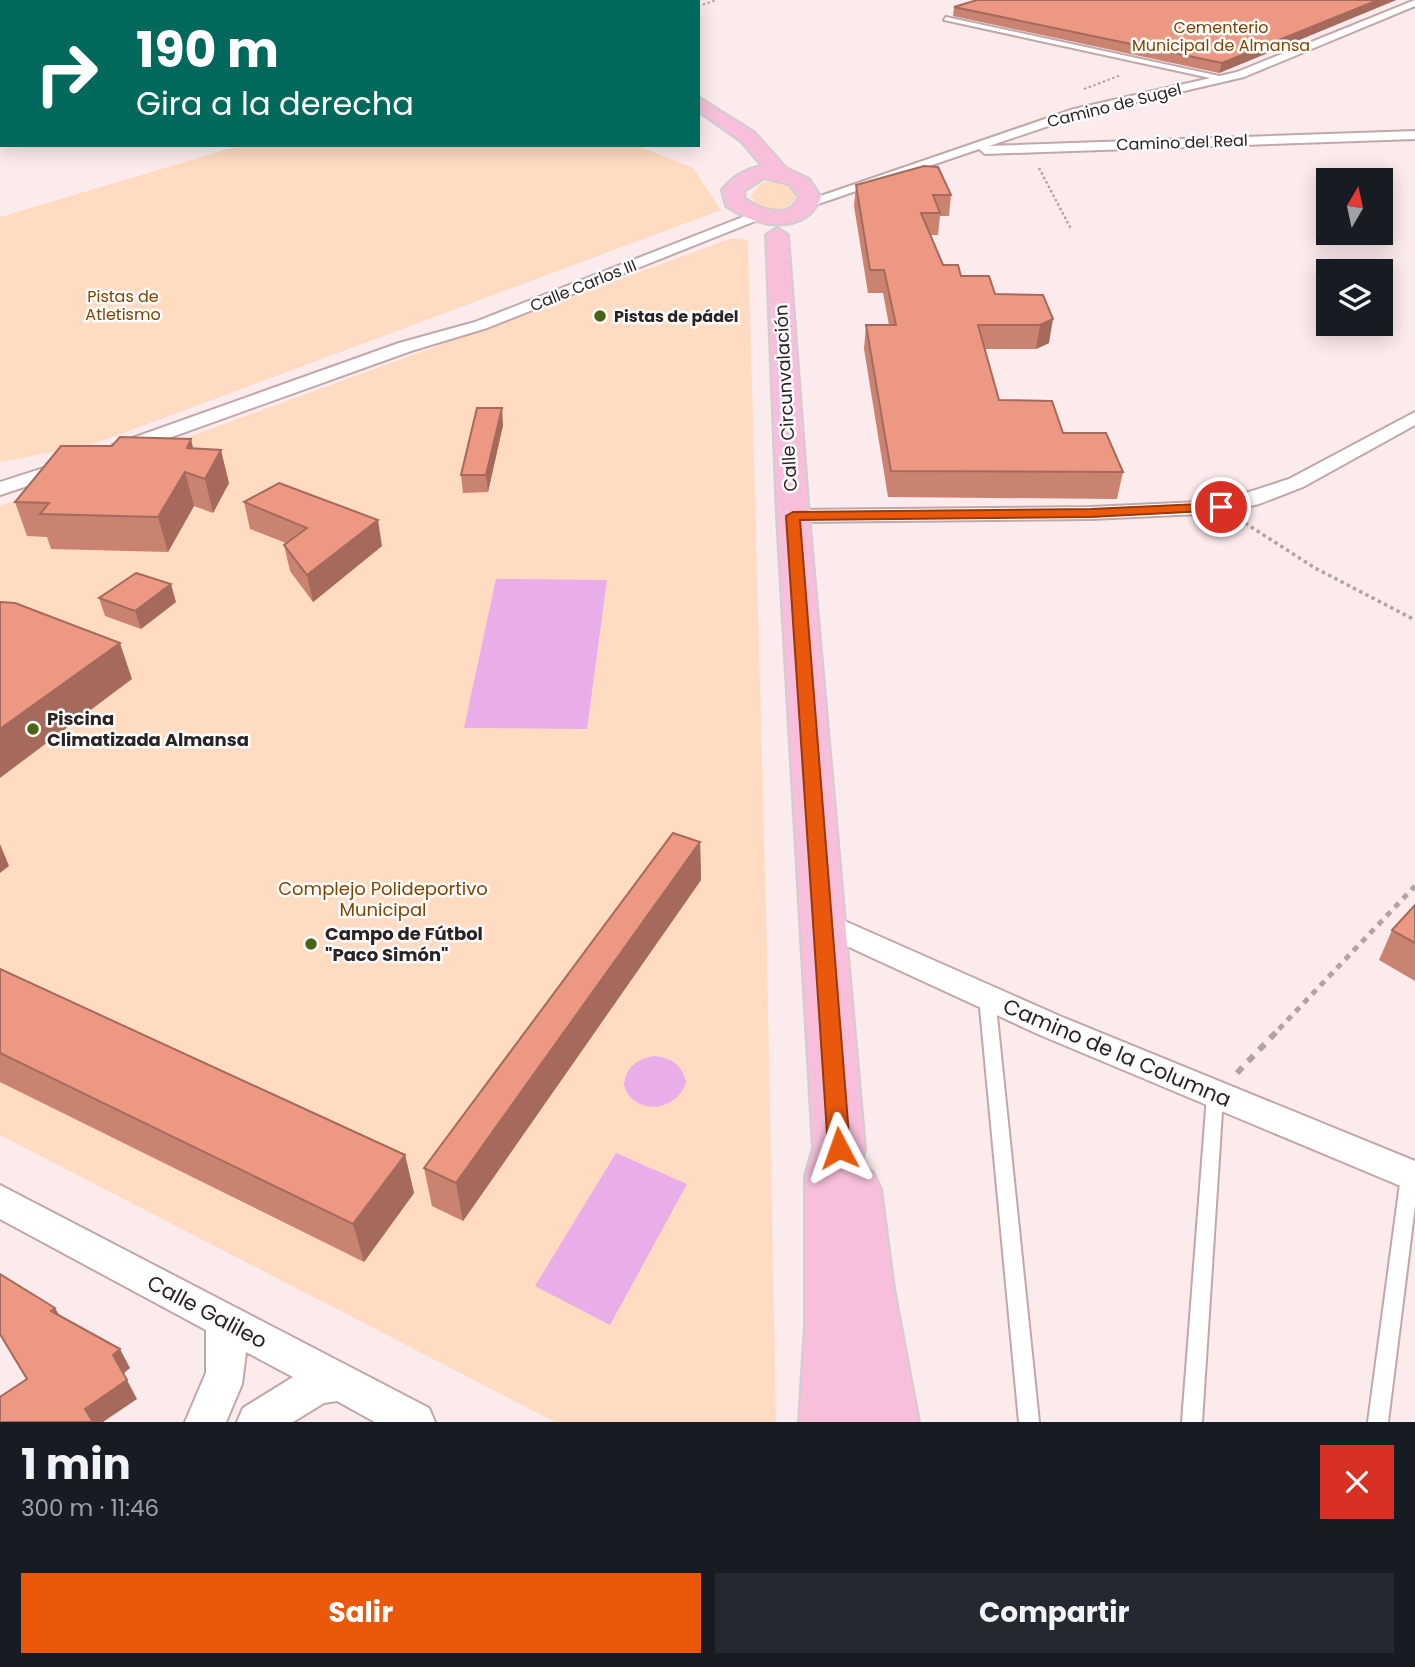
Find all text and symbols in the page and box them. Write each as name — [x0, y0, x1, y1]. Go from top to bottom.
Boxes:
text: 190 m — [136, 16, 279, 84]
park label: Cementerio Municipal de Almansa — [1132, 16, 1310, 57]
icon: right — [21, 28, 112, 119]
street label: Camino de Sugel — [1045, 78, 1184, 133]
text: Gira a la derecha — [136, 81, 414, 126]
street label: Camino del Real — [1116, 129, 1248, 156]
north arrow — [1316, 168, 1393, 245]
map controls — [1316, 168, 1393, 336]
street label: Calle Carlos III — [527, 254, 640, 317]
button: layers — [1316, 259, 1393, 336]
park label: Pistas de Atletismo — [85, 285, 161, 326]
street label: Calle Circunvalación — [768, 304, 803, 492]
place label: Pistas de pádel — [614, 305, 739, 328]
marker: Pistas de pádel — [592, 308, 608, 324]
pin — [1191, 477, 1251, 537]
icon: arrive — [1202, 488, 1240, 526]
place label: Piscina Climatizada Almansa — [47, 706, 249, 752]
marker: Piscina Climatizada Almansa — [25, 721, 41, 737]
park label: Complejo Polideportivo Municipal — [278, 876, 488, 922]
place label: Campo de Fútbol "Paco Simón" — [325, 921, 483, 967]
marker: Campo de Fútbol "Paco Simón" — [303, 936, 319, 952]
street label: Camino de la Columna — [999, 991, 1236, 1114]
position arrow — [802, 1111, 876, 1185]
street label: Calle Galileo — [142, 1268, 272, 1355]
text: 1 min — [21, 1435, 131, 1494]
button: close — [1320, 1445, 1394, 1519]
text: 300 m · 11:46 — [21, 1492, 159, 1524]
button: Salir — [21, 1573, 701, 1653]
button: Compartir — [715, 1573, 1394, 1653]

